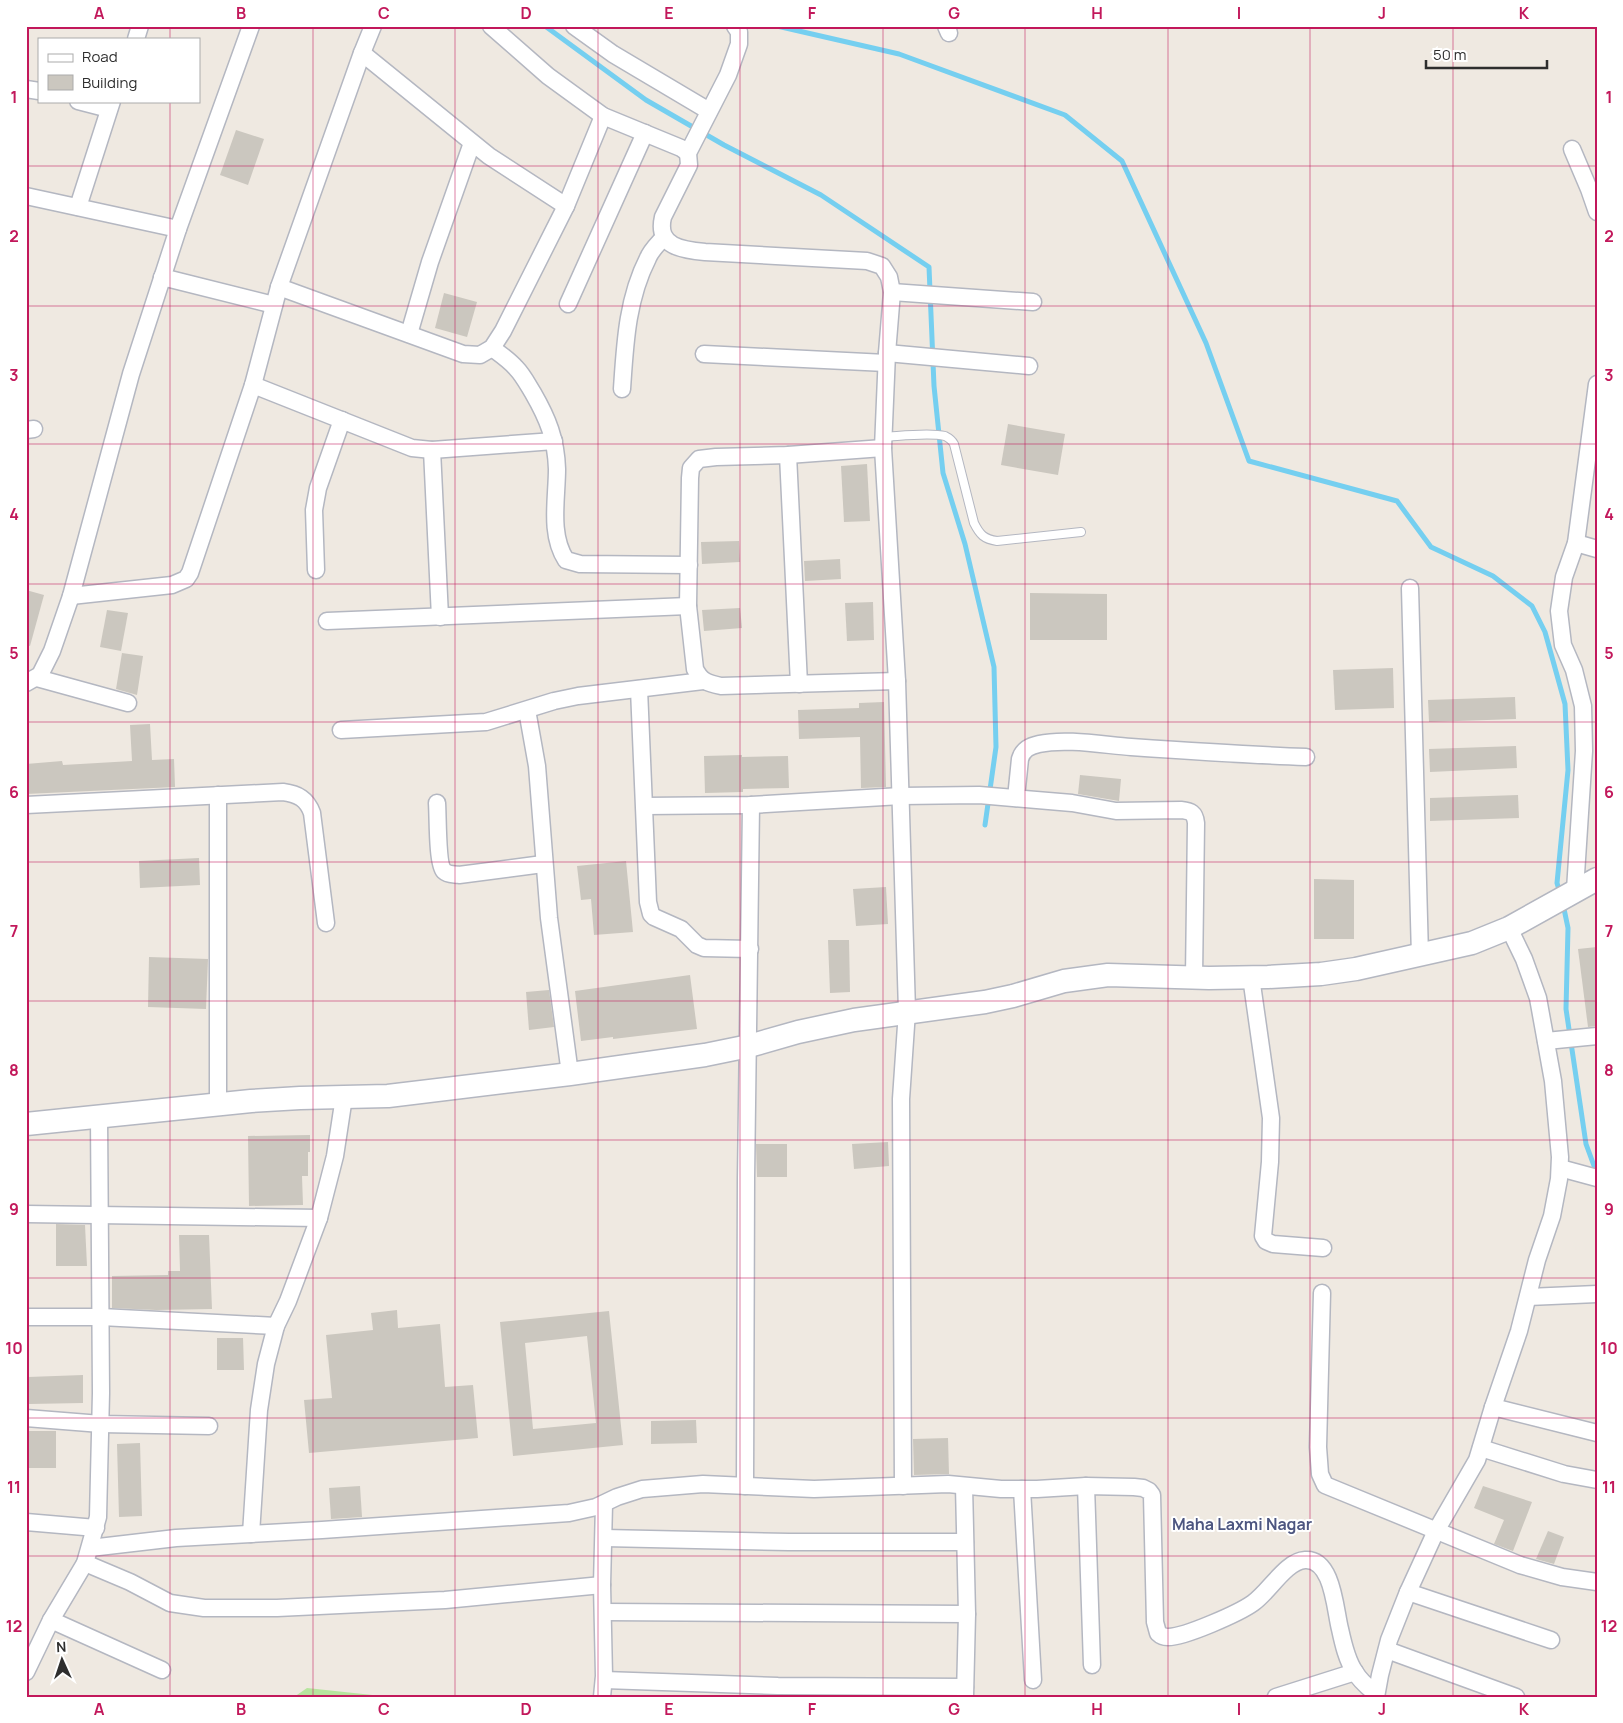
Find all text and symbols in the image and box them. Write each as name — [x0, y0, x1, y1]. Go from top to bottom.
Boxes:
text: A — [94, 2, 105, 24]
text: B — [236, 2, 246, 24]
text: C — [378, 2, 390, 24]
text: D — [520, 2, 532, 24]
text: E — [664, 2, 674, 24]
text: F — [808, 2, 817, 24]
text: G — [948, 2, 960, 24]
text: H — [1091, 2, 1103, 24]
text: I — [1237, 2, 1241, 24]
text: J — [1378, 2, 1386, 24]
text: K — [1519, 2, 1530, 24]
legend — [38, 38, 200, 102]
scale bar — [1426, 38, 1547, 70]
text: 50 m — [1433, 44, 1467, 65]
text: Road — [82, 46, 118, 67]
text: Building — [82, 72, 137, 93]
text: 1 — [10, 86, 18, 108]
text: 1 — [1605, 86, 1613, 108]
text: 2 — [9, 225, 19, 247]
text: 2 — [1604, 225, 1614, 247]
text: 3 — [9, 364, 19, 386]
text: 3 — [1604, 364, 1614, 386]
text: 4 — [9, 503, 19, 525]
text: 4 — [1604, 503, 1614, 525]
text: 5 — [9, 642, 19, 664]
text: 5 — [1604, 642, 1614, 664]
text: 6 — [9, 781, 19, 803]
text: 6 — [1604, 781, 1614, 803]
text: 7 — [10, 920, 18, 942]
text: 7 — [1605, 920, 1613, 942]
text: 8 — [9, 1059, 19, 1081]
text: 8 — [1604, 1059, 1614, 1081]
text: 9 — [9, 1198, 19, 1220]
text: 9 — [1604, 1198, 1614, 1220]
text: 10 — [5, 1337, 23, 1359]
text: 10 — [1600, 1337, 1618, 1359]
text: 11 — [7, 1476, 21, 1498]
text: 11 — [1602, 1476, 1616, 1498]
district label: Maha Laxmi Nagar — [1172, 1513, 1312, 1535]
text: 12 — [6, 1615, 22, 1637]
text: 12 — [1601, 1615, 1617, 1637]
north arrow — [38, 1636, 88, 1686]
text: N — [56, 1637, 67, 1656]
text: A — [94, 1698, 105, 1720]
text: B — [236, 1698, 246, 1720]
text: C — [378, 1698, 390, 1720]
text: D — [520, 1698, 532, 1720]
text: E — [664, 1698, 674, 1720]
text: F — [808, 1698, 817, 1720]
text: G — [948, 1698, 960, 1720]
text: H — [1091, 1698, 1103, 1720]
text: I — [1237, 1698, 1241, 1720]
text: J — [1378, 1698, 1386, 1720]
text: K — [1519, 1698, 1530, 1720]

